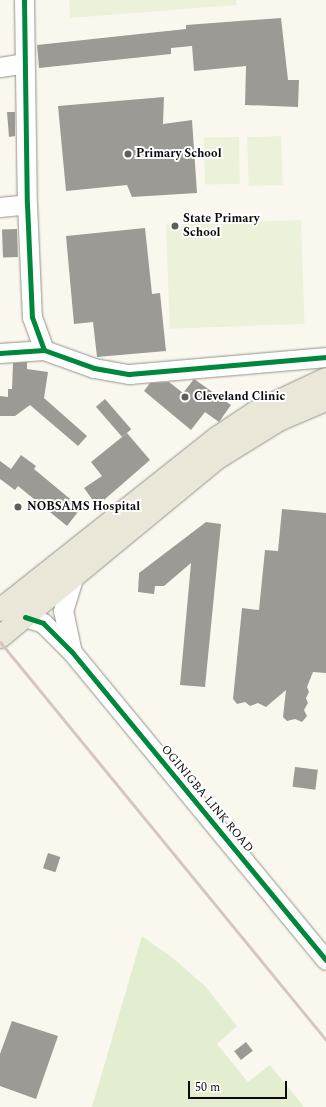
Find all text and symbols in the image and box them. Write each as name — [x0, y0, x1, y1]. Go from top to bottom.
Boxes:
place label: Primary School — [136, 147, 222, 161]
marker: Primary School — [123, 149, 133, 159]
place label: State Primary School — [183, 212, 259, 240]
marker: State Primary School — [170, 221, 180, 231]
place label: Cleveland Clinic — [194, 390, 285, 404]
marker: Cleveland Clinic — [179, 391, 191, 403]
place label: NOBSAMS Hospital — [27, 500, 140, 514]
marker: NOBSAMS Hospital — [12, 501, 24, 513]
street label: OGINIGBA LINK ROAD — [158, 742, 256, 856]
scale bar — [190, 1073, 289, 1099]
text: 50 m — [195, 1078, 220, 1097]

